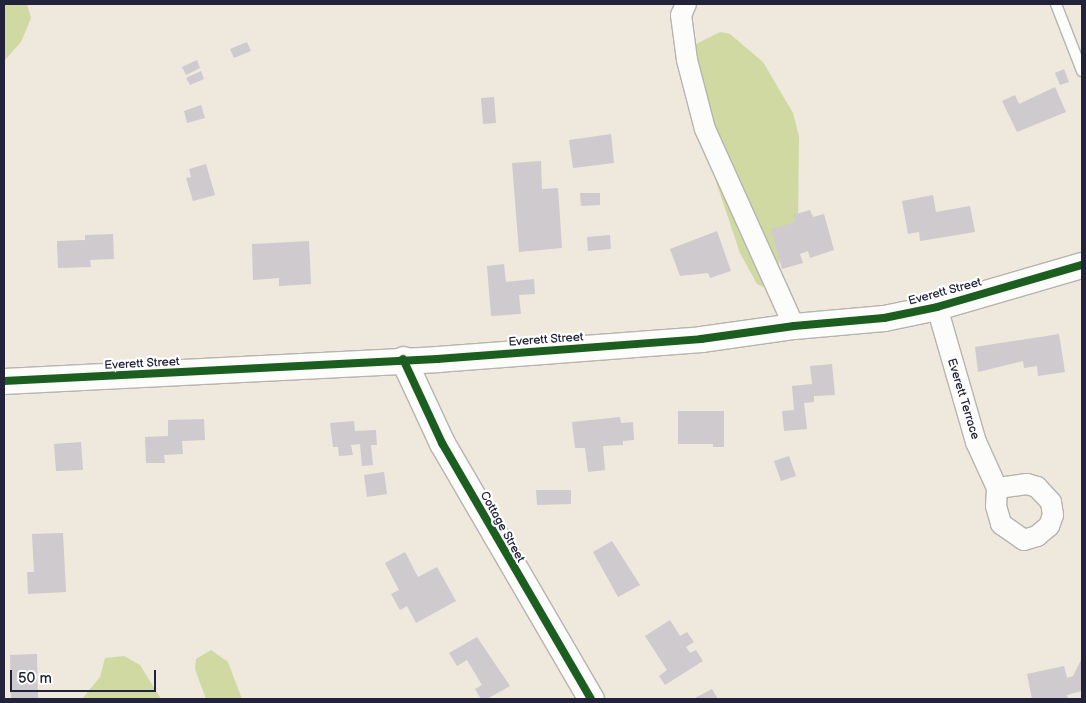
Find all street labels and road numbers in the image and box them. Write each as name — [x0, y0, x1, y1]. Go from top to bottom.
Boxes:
street label: Everett Street — [907, 275, 983, 309]
street label: Everett Street — [508, 330, 584, 350]
street label: Everett Street — [104, 355, 180, 373]
street label: Everett Terrace — [944, 357, 982, 441]
street label: Cottage Street — [476, 489, 528, 565]

